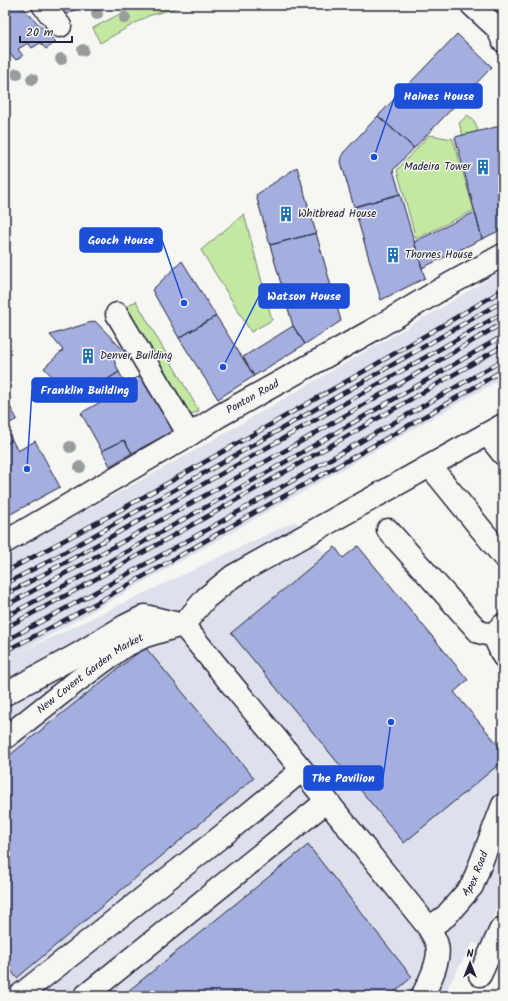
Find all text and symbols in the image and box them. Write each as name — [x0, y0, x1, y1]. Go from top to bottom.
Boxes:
scale bar — [20, 18, 72, 44]
text: 20 m — [26, 23, 54, 42]
callout: Haines House — [395, 84, 482, 108]
text: Haines House — [404, 87, 474, 106]
place label: Madeira Tower — [404, 158, 472, 176]
building icon: Madeira Tower — [474, 158, 492, 176]
building icon: Whitbread House — [277, 205, 295, 223]
place label: Whitbread House — [298, 205, 376, 223]
callout: Gooch House — [80, 228, 162, 252]
text: Gooch House — [88, 231, 154, 250]
building icon: Thornes House — [384, 246, 402, 264]
place label: Thornes House — [405, 246, 473, 264]
callout: Watson House — [259, 284, 349, 308]
text: Watson House — [267, 287, 341, 306]
building icon: Denver Building — [79, 347, 97, 365]
place label: Denver Building — [100, 347, 172, 365]
street label: Ponton Road — [223, 375, 283, 419]
callout: Franklin Building — [32, 378, 137, 402]
text: Franklin Building — [41, 381, 130, 400]
street label: New Covent Garden Market — [33, 629, 147, 718]
callout: The Pavilion — [304, 766, 383, 790]
text: The Pavilion — [311, 769, 375, 788]
street label: Apex Road — [458, 848, 494, 901]
north arrow — [450, 943, 490, 983]
text: N — [467, 945, 474, 963]

